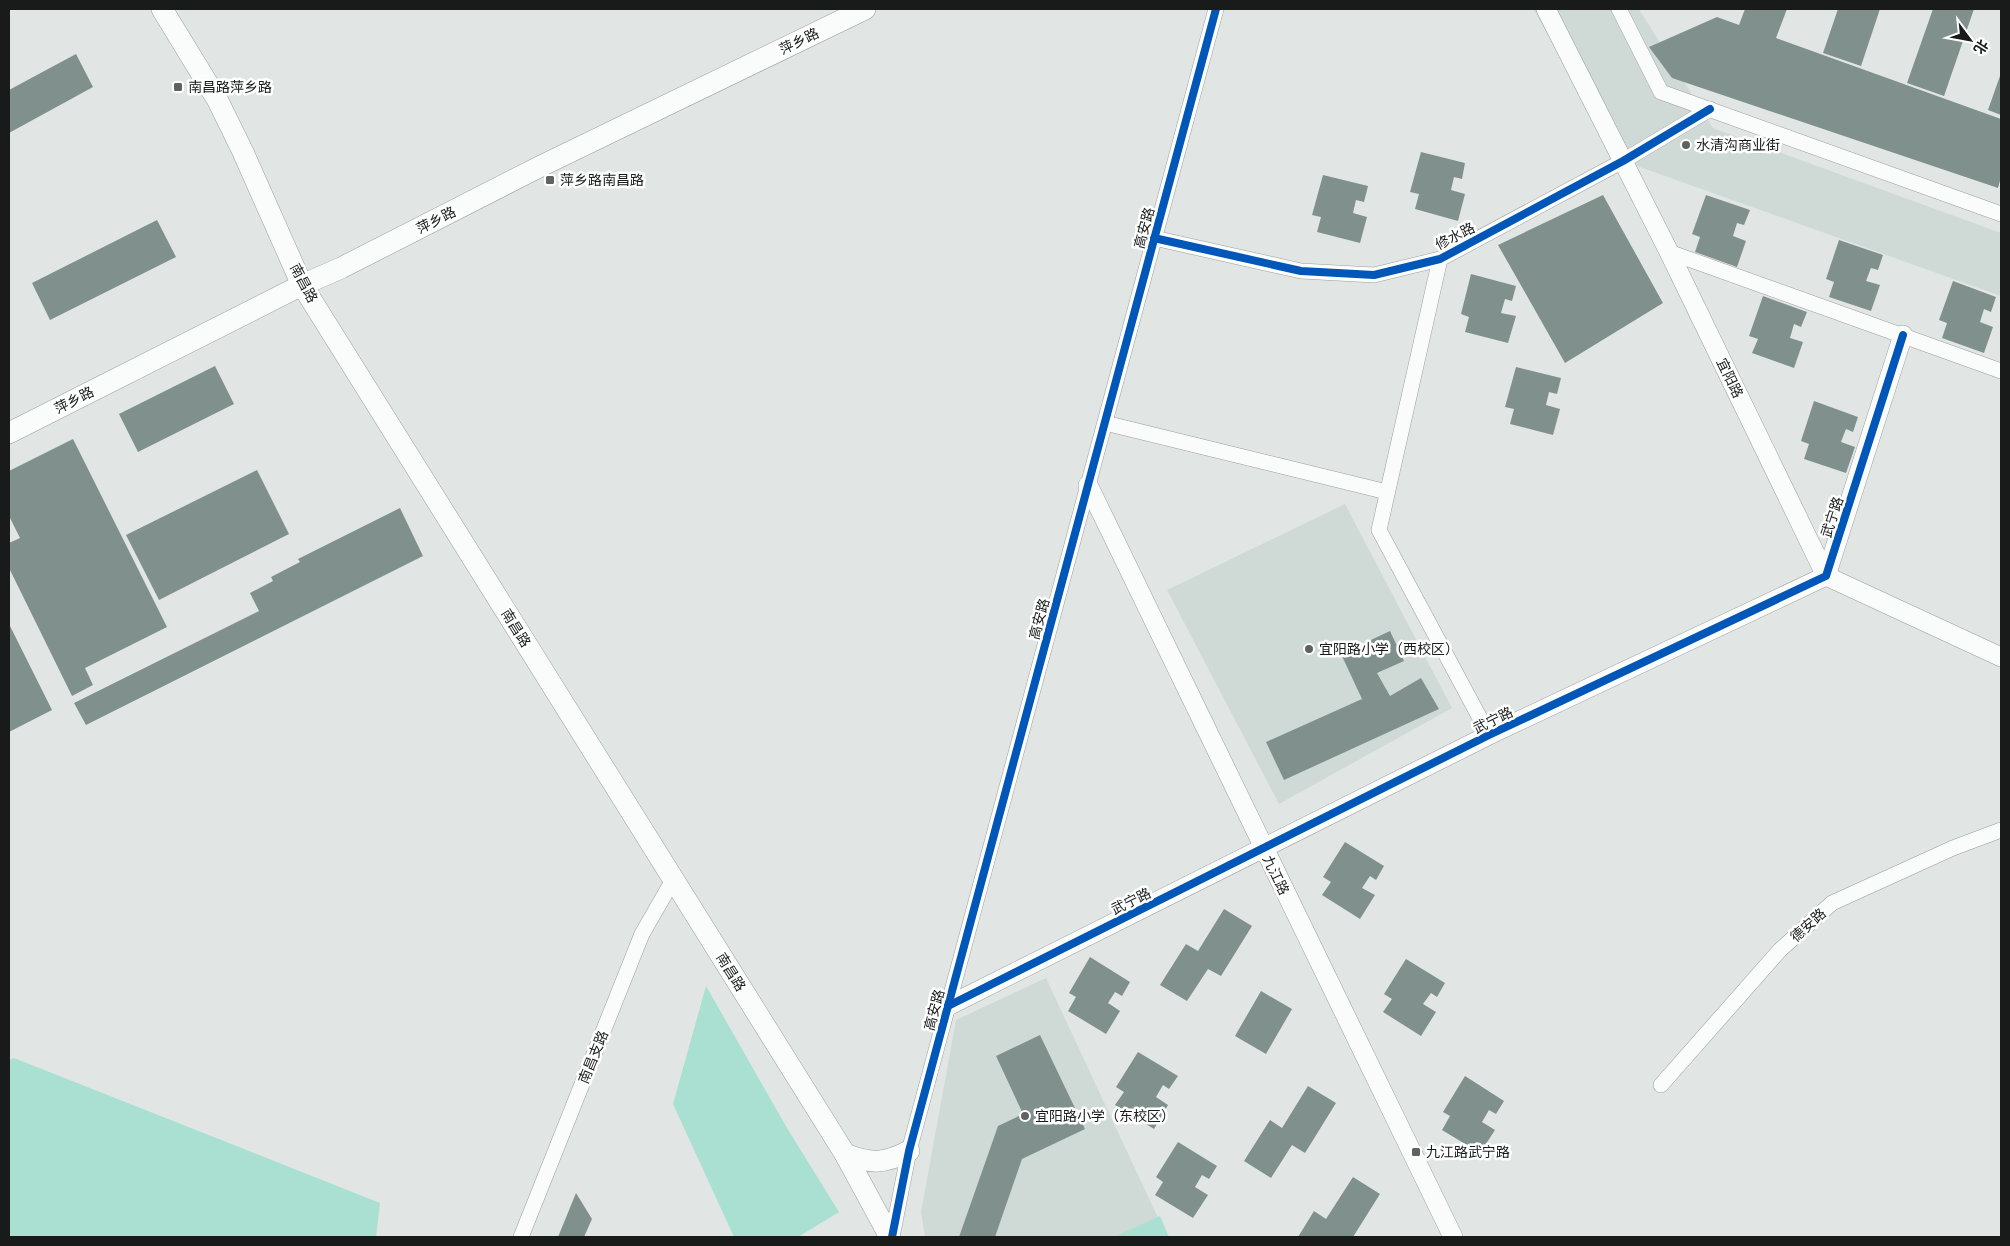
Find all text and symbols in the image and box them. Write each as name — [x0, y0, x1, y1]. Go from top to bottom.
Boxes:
north arrow — [1945, 15, 1995, 65]
street label: 萍乡路 — [776, 23, 822, 58]
text: 北 — [1970, 36, 1993, 58]
place label: 南昌路萍乡路 — [188, 77, 272, 96]
marker: 南昌路萍乡路 — [172, 81, 184, 93]
place label: 水清沟商业街 — [1696, 135, 1780, 154]
marker: 水清沟商业街 — [1680, 139, 1692, 151]
place label: 萍乡路南昌路 — [560, 170, 644, 189]
marker: 萍乡路南昌路 — [544, 174, 556, 186]
street label: 萍乡路 — [413, 202, 459, 238]
street label: 高安路 — [1129, 205, 1158, 251]
street label: 修水路 — [1432, 218, 1478, 254]
street label: 南昌路 — [286, 260, 323, 306]
street label: 宜阳路 — [1713, 355, 1748, 401]
street label: 萍乡路 — [51, 382, 97, 418]
street label: 武宁路 — [1816, 494, 1847, 540]
street label: 高安路 — [1024, 596, 1053, 642]
street label: 南昌路 — [497, 605, 536, 651]
place label: 宜阳路小学（西校区） — [1319, 639, 1459, 658]
marker: 宜阳路小学（西校区） — [1303, 643, 1315, 655]
street label: 武宁路 — [1470, 702, 1516, 737]
street label: 九江路 — [1259, 852, 1294, 898]
street label: 武宁路 — [1108, 883, 1154, 918]
street label: 德安路 — [1786, 904, 1830, 946]
street label: 南昌路 — [712, 949, 751, 995]
street label: 高安路 — [919, 987, 948, 1033]
street label: 南昌支路 — [573, 1027, 612, 1086]
place label: 宜阳路小学（东校区） — [1035, 1106, 1175, 1125]
marker: 宜阳路小学（东校区） — [1019, 1110, 1031, 1122]
place label: 九江路武宁路 — [1426, 1142, 1510, 1161]
marker: 九江路武宁路 — [1410, 1146, 1422, 1158]

